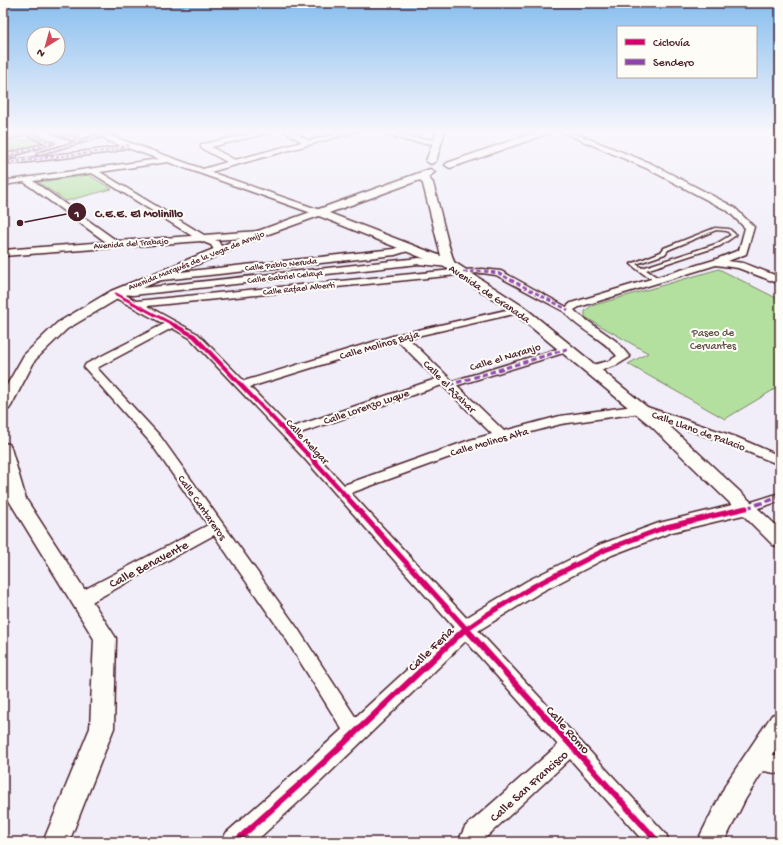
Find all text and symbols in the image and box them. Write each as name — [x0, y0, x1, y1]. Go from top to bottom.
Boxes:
north arrow — [26, 26, 66, 66]
legend — [617, 26, 757, 78]
text: Ciclovía — [653, 37, 690, 51]
text: N — [35, 45, 48, 59]
text: Sendero — [653, 57, 694, 71]
callout: C.E.E. El Molinillo — [67, 200, 191, 224]
text: 1 — [74, 208, 80, 222]
text: C.E.E. El Molinillo — [94, 208, 184, 222]
street label: Avenida Marqués de la Vega de Armijo — [127, 229, 267, 294]
street label: Avenida del Trabajo — [93, 236, 169, 253]
street label: Calle Pablo Neruda — [245, 256, 319, 275]
street label: Avenida de Granada — [446, 263, 532, 327]
street label: Calle Gabriel Celaya — [247, 268, 324, 287]
street label: Calle Rafael Alberti — [263, 280, 336, 299]
park label: Paseo de Cervantes — [690, 328, 737, 353]
street label: Calle Molinos Baja — [338, 329, 421, 363]
street label: Calle el Naranjo — [469, 341, 543, 374]
street label: Calle el Azahar — [420, 359, 478, 417]
street label: Calle Lorenzo Luque — [322, 388, 411, 428]
street label: Calle Llano de Palacio — [650, 409, 747, 454]
street label: Calle Melgar — [283, 417, 331, 468]
street label: Calle Molinos Alta — [449, 426, 531, 460]
street label: Calle Cantareros — [175, 473, 229, 544]
street label: Calle Benavente — [107, 538, 191, 592]
street label: Calle Feria — [406, 624, 458, 675]
street label: Calle Romo — [542, 704, 593, 758]
street label: Calle San Francisco — [487, 748, 572, 826]

